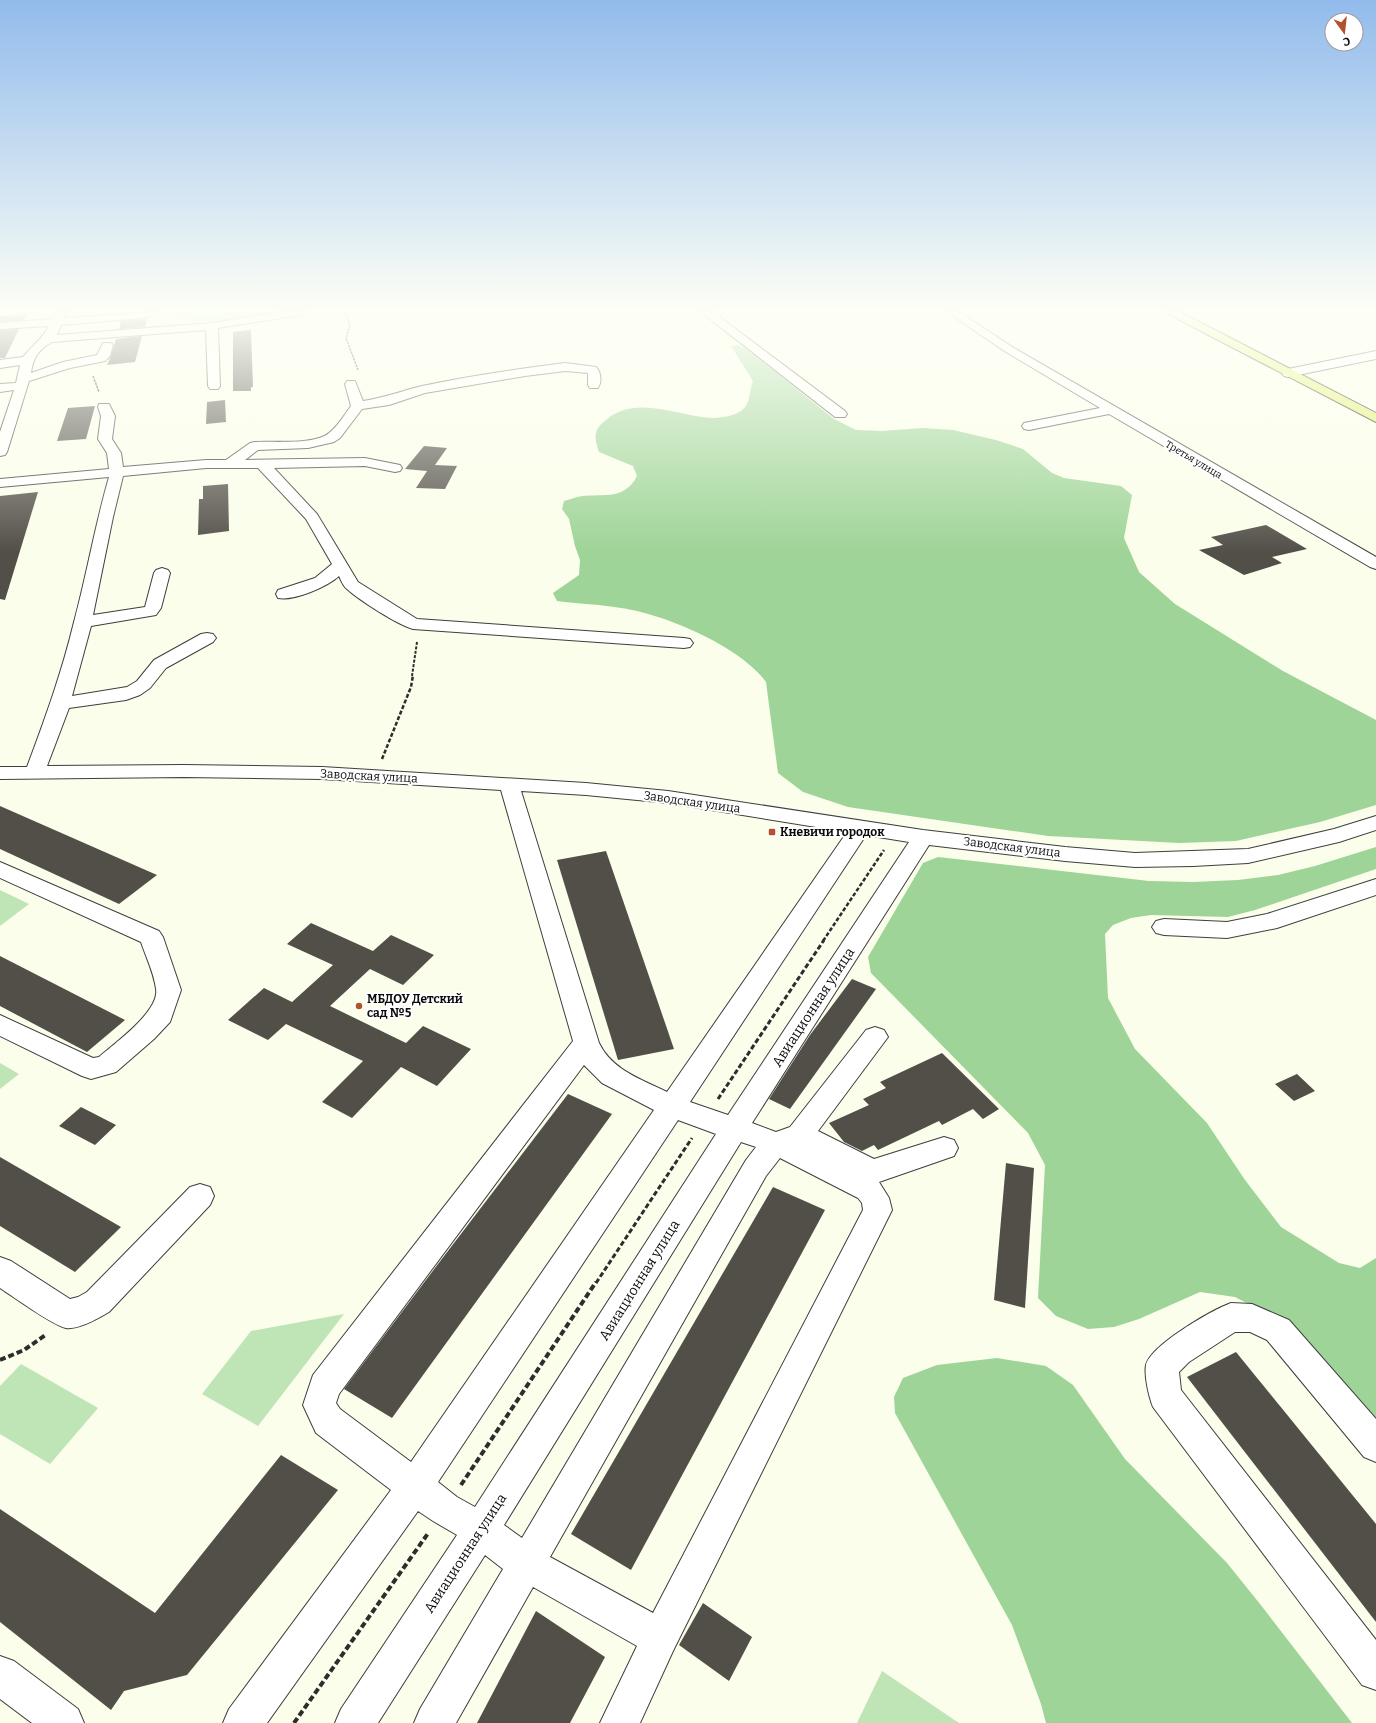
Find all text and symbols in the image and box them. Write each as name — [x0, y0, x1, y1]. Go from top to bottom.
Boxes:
north arrow — [1324, 12, 1364, 52]
text: С — [1341, 34, 1351, 48]
street label: Третья улица — [1163, 438, 1224, 482]
street label: Заводская улица — [320, 766, 418, 786]
street label: Заводская улица — [643, 788, 742, 816]
place label: Кневичи городок — [780, 825, 885, 839]
marker: Кневичи городок — [767, 827, 777, 837]
street label: Заводская улица — [963, 834, 1062, 860]
street label: Авиационная улица — [768, 944, 859, 1070]
place label: МБДОУ Детский сад №5 — [367, 992, 463, 1020]
marker: МБДОУ Детский сад №5 — [354, 1001, 364, 1011]
street label: Авиационная улица — [595, 1217, 684, 1344]
street label: Авиационная улица — [420, 1490, 511, 1616]

